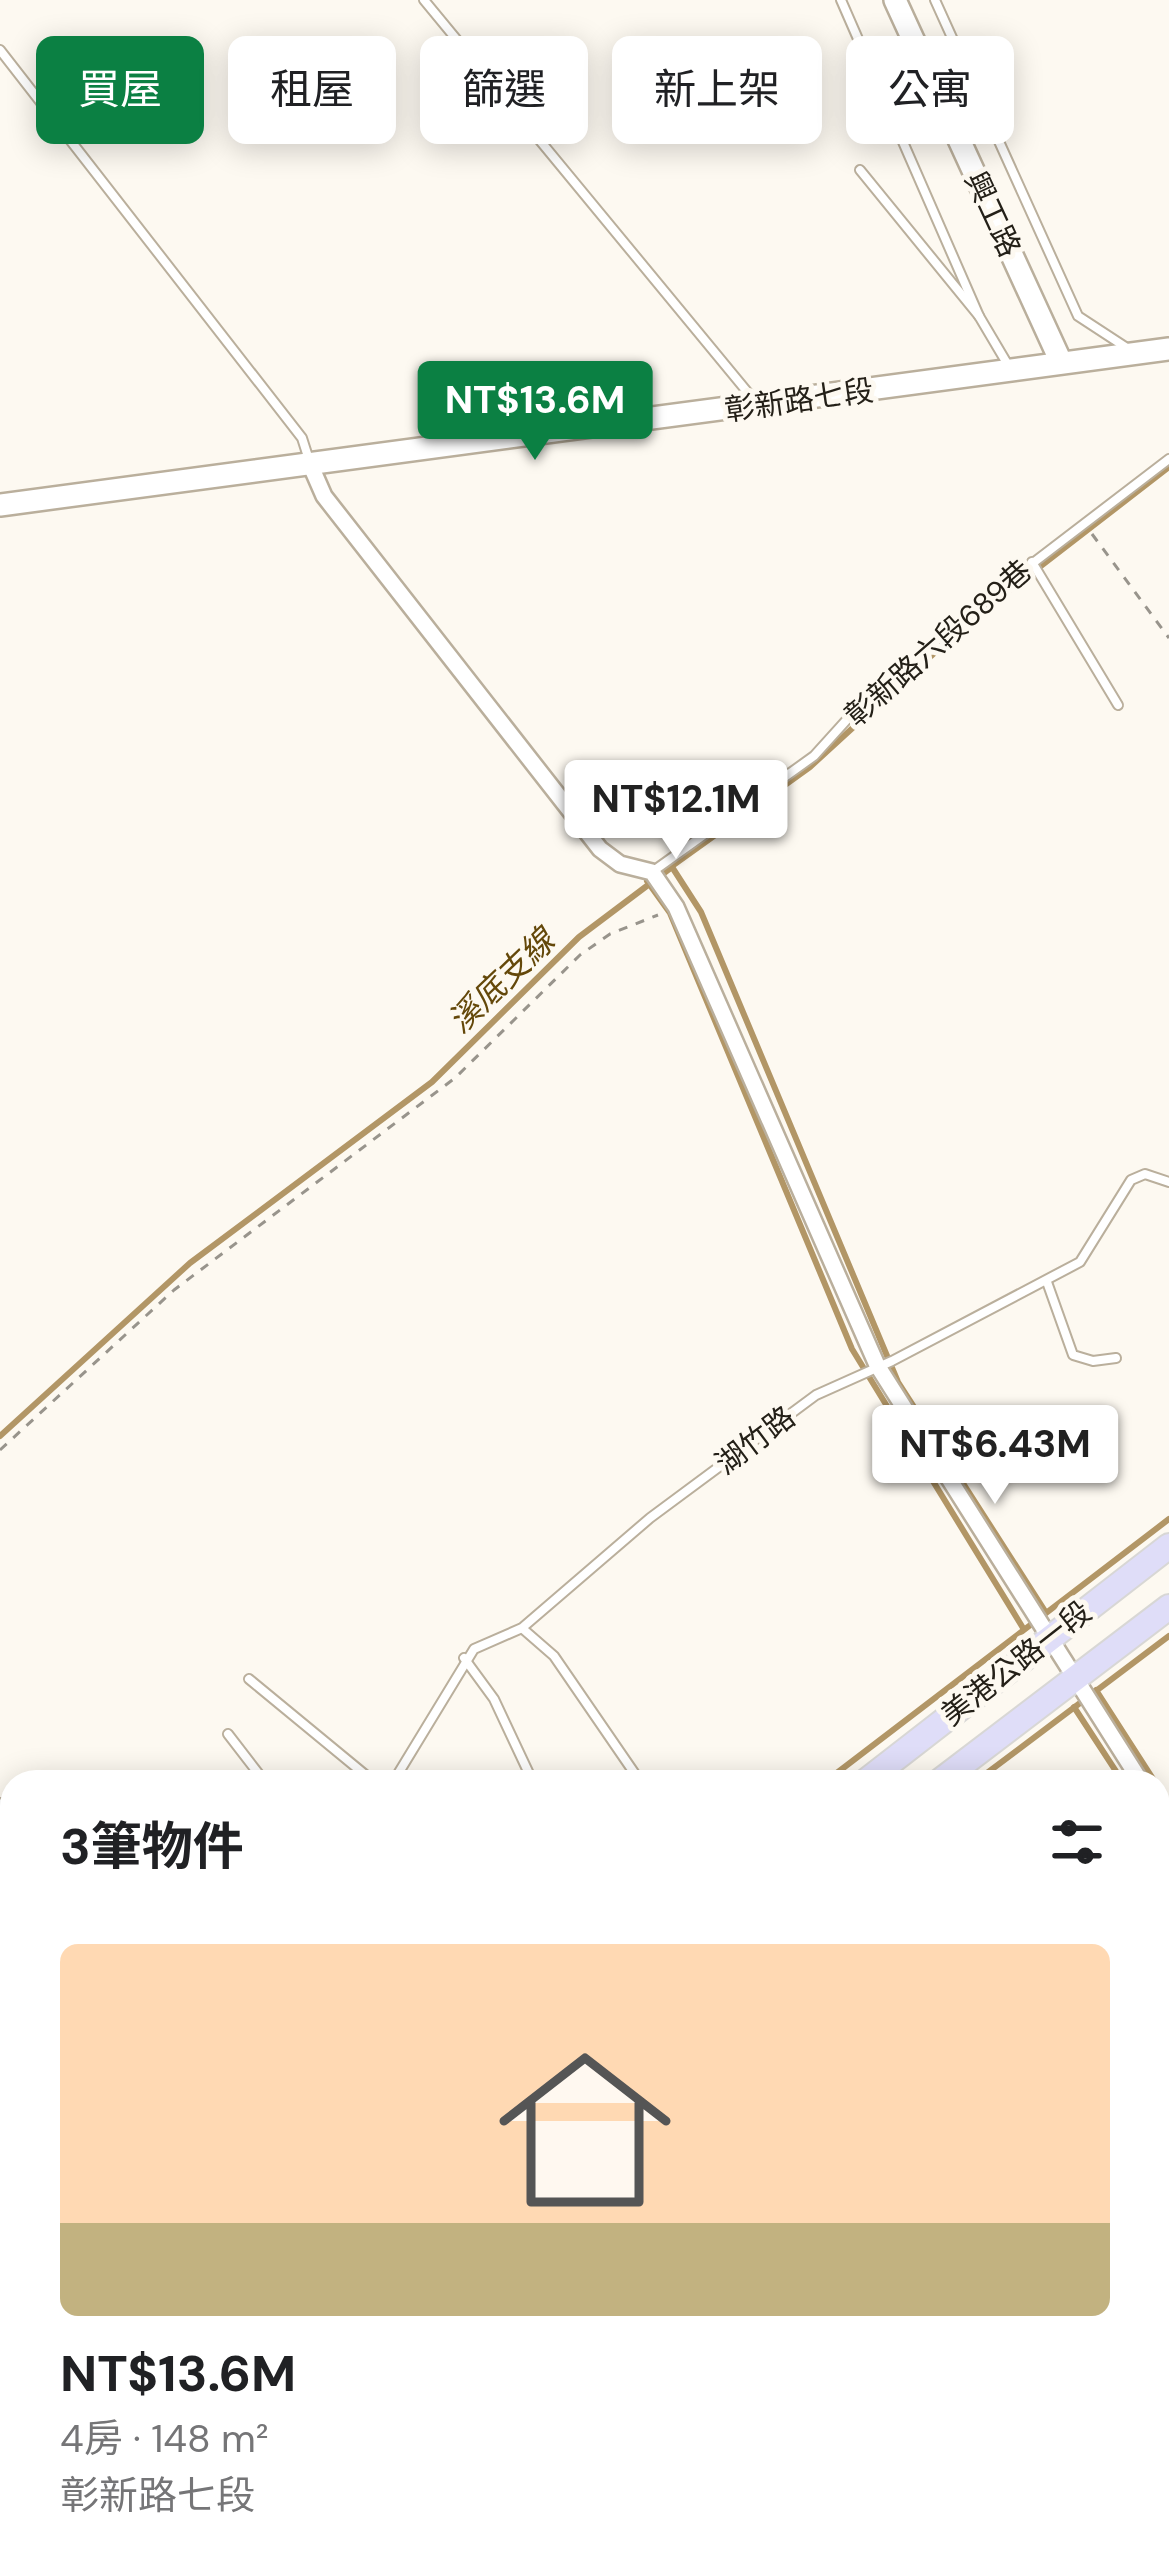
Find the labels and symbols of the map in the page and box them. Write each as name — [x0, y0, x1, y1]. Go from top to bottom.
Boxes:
street label: 興工路 — [956, 165, 1030, 263]
pin: NT$13.6M — [411, 361, 659, 463]
street label: 彰新路七段 — [722, 370, 876, 430]
street label: 彰新路六段689巷 — [837, 551, 1039, 735]
pin: NT$12.1M — [552, 760, 800, 862]
water label: 溪底支線 — [439, 917, 566, 1042]
street label: 湖竹路 — [707, 1397, 803, 1483]
pin: NT$6.43M — [871, 1405, 1119, 1507]
street label: 美港公路一段 — [933, 1592, 1099, 1734]

